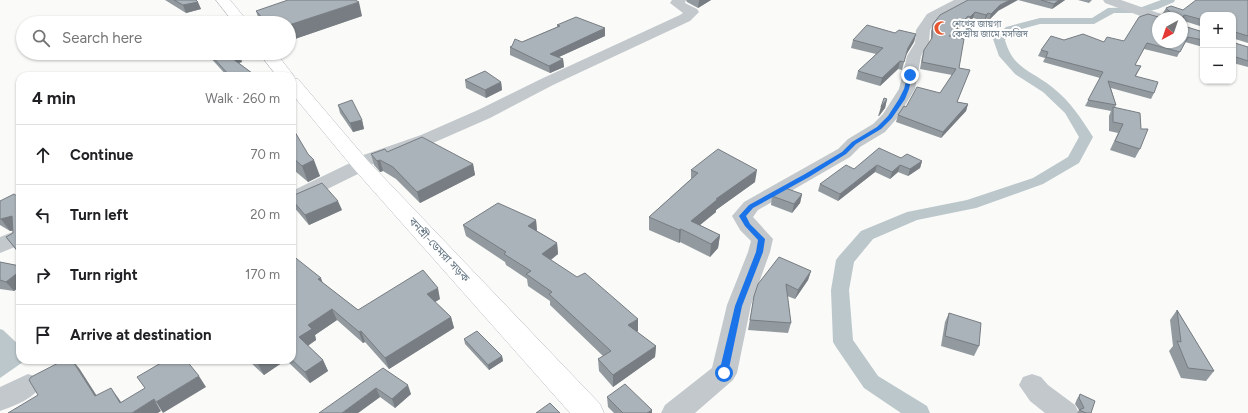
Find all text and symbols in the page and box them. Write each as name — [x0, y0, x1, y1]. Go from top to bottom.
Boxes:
north arrow — [1152, 12, 1188, 48]
map controls — [1200, 12, 1236, 84]
button: + — [1200, 12, 1236, 48]
search box — [16, 16, 296, 60]
place label: শেখের জায়গা কেন্দ্রীয় জামে মসজিদ — [952, 18, 1029, 39]
mosque icon: শেখের জায়গা কেন্দ্রীয় জামে মসজিদ — [933, 20, 949, 36]
icon: search — [30, 27, 52, 49]
text: Search here — [62, 29, 142, 47]
button: − — [1200, 48, 1236, 84]
route end — [901, 66, 919, 84]
text: 4 min — [32, 88, 76, 108]
text: Walk · 260 m — [205, 91, 280, 106]
icon: ahead — [32, 144, 54, 166]
text: Continue — [70, 146, 133, 164]
text: 70 m — [250, 147, 280, 162]
icon: left — [32, 204, 54, 226]
text: Turn left — [70, 206, 128, 224]
text: 20 m — [250, 207, 280, 222]
street label: বনশ্রী-ডেমরা সড়ক — [405, 214, 472, 285]
icon: right — [32, 264, 54, 286]
text: Turn right — [70, 266, 138, 284]
text: 170 m — [245, 267, 280, 282]
icon: arrive — [32, 324, 54, 346]
text: Arrive at destination — [70, 326, 211, 344]
route start — [715, 364, 733, 382]

